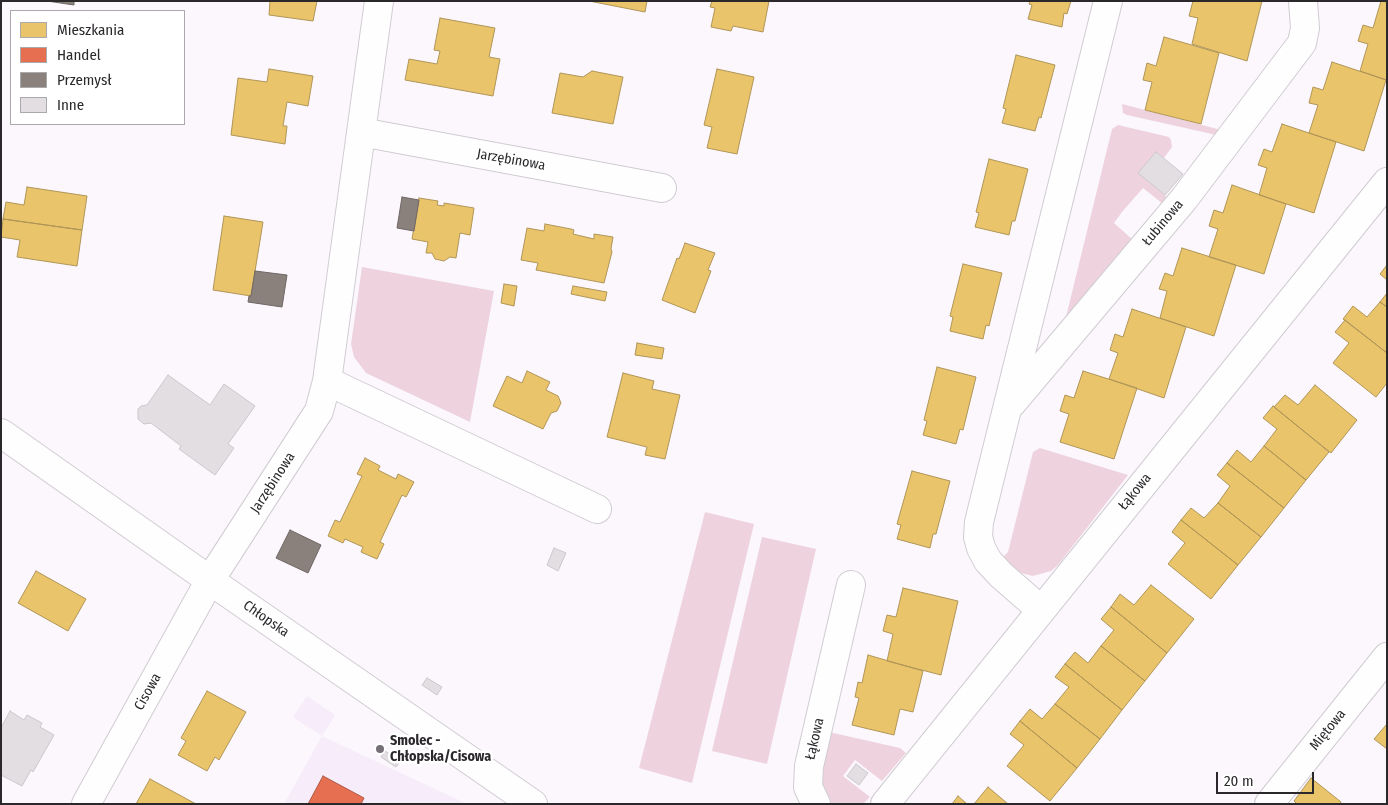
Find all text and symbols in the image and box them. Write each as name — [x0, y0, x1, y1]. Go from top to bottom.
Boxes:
legend — [10, 10, 185, 125]
text: Mieszkania — [57, 21, 124, 39]
text: Handel — [57, 46, 101, 64]
text: Przemysł — [57, 71, 112, 89]
text: Inne — [57, 96, 84, 114]
street label: Jarzębinowa — [475, 146, 547, 174]
street label: Łubinowa — [1139, 196, 1187, 250]
street label: Jarzębinowa — [247, 449, 299, 517]
street label: Łąkowa — [1115, 470, 1155, 514]
street label: Chłopska — [240, 597, 292, 641]
street label: Cisowa — [131, 671, 165, 713]
street label: Miętowa — [1306, 706, 1350, 754]
street label: Łąkowa — [802, 716, 828, 762]
place label: Smolec - Chłopska/Cisowa — [390, 733, 491, 766]
marker: Smolec - Chłopska/Cisowa — [374, 743, 386, 755]
scale bar — [1218, 762, 1316, 794]
text: 20 m — [1224, 772, 1254, 790]

